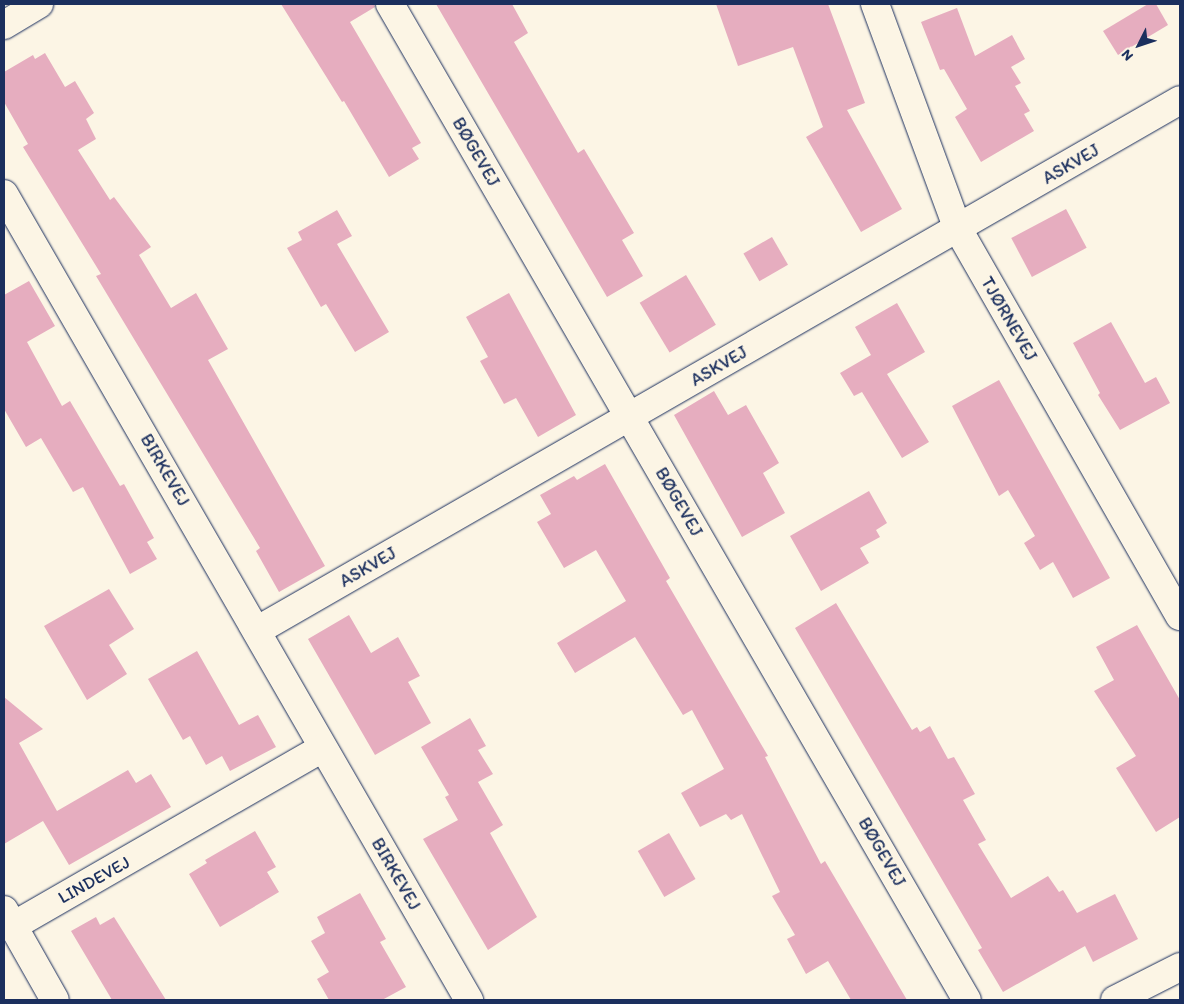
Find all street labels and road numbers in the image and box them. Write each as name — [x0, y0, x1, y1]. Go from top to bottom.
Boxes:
street label: BØGEVEJ — [448, 113, 504, 191]
street label: ASKVEJ — [1039, 139, 1103, 189]
street label: TJØRNEVEJ — [976, 273, 1042, 365]
street label: ASKVEJ — [687, 341, 751, 391]
street label: BIRKEVEJ — [136, 430, 194, 510]
street label: BØGEVEJ — [651, 463, 707, 541]
street label: ASKVEJ — [336, 542, 400, 592]
street label: BØGEVEJ — [854, 813, 910, 891]
street label: BIRKEVEJ — [367, 834, 425, 914]
street label: LINDEVEJ — [54, 851, 134, 909]

